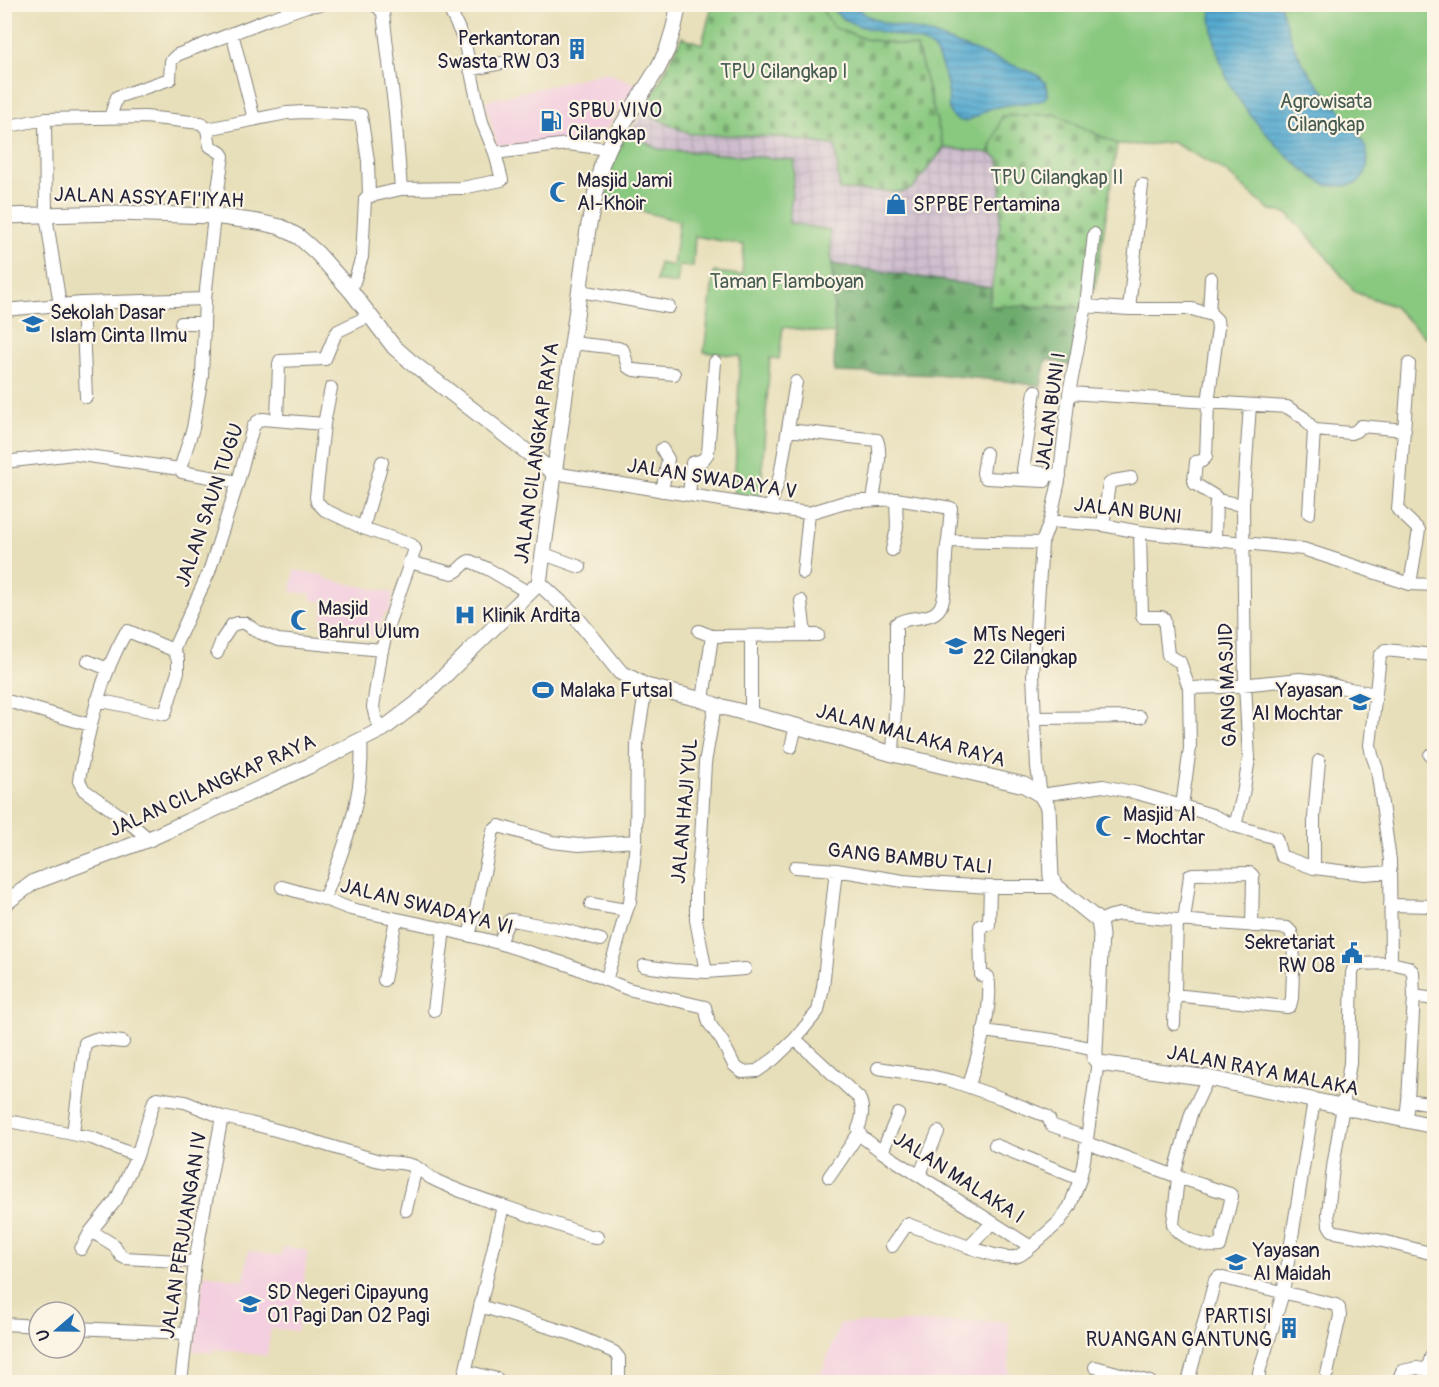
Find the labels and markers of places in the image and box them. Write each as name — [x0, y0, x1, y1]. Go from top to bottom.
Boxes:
place label: Perkantoran Swasta RW 03 — [437, 26, 560, 74]
building icon: Perkantoran Swasta RW 03 — [565, 37, 589, 61]
place label: SPBU VIVO Cilangkap — [568, 98, 662, 146]
fuel station icon: SPBU VIVO Cilangkap — [539, 109, 563, 133]
place label: Masjid Jami Al-Khoir — [577, 168, 672, 216]
mosque icon: Masjid Jami Al-Khoir — [548, 180, 572, 204]
shop icon: SPPBE Pertamina — [884, 192, 908, 216]
place label: SPPBE Pertamina — [913, 192, 1060, 217]
place label: Sekolah Dasar Islam Cinta Ilmu — [50, 300, 187, 348]
school or university icon: Sekolah Dasar Islam Cinta Ilmu — [21, 312, 45, 336]
place label: Masjid Bahrul Ulum — [318, 596, 420, 644]
hospital icon: Klinik Ardita — [453, 603, 477, 627]
place label: Klinik Ardita — [482, 603, 580, 628]
mosque icon: Masjid Bahrul Ulum — [289, 608, 313, 632]
place label: MTs Negeri 22 Cilangkap — [973, 622, 1078, 670]
school or university icon: MTs Negeri 22 Cilangkap — [944, 634, 968, 658]
sports icon: Malaka Futsal — [531, 678, 555, 702]
place label: Malaka Futsal — [560, 678, 673, 703]
place label: Yayasan Al Mochtar — [1252, 678, 1343, 726]
school or university icon: Yayasan Al Mochtar — [1348, 690, 1372, 714]
place label: Masjid Al - Mochtar — [1123, 802, 1205, 850]
mosque icon: Masjid Al - Mochtar — [1094, 814, 1118, 838]
place label: Sekretariat RW 08 — [1244, 930, 1336, 978]
public building icon: Sekretariat RW 08 — [1340, 941, 1364, 965]
place label: Yayasan Al Maidah — [1252, 1238, 1331, 1286]
school or university icon: Yayasan Al Maidah — [1224, 1250, 1248, 1274]
place label: SD Negeri Cipayung 01 Pagi Dan 02 Pagi — [267, 1280, 430, 1328]
school or university icon: SD Negeri Cipayung 01 Pagi Dan 02 Pagi — [238, 1292, 262, 1316]
place label: PARTISI RUANGAN GANTUNG — [1086, 1304, 1272, 1352]
building icon: PARTISI RUANGAN GANTUNG — [1277, 1316, 1301, 1340]

